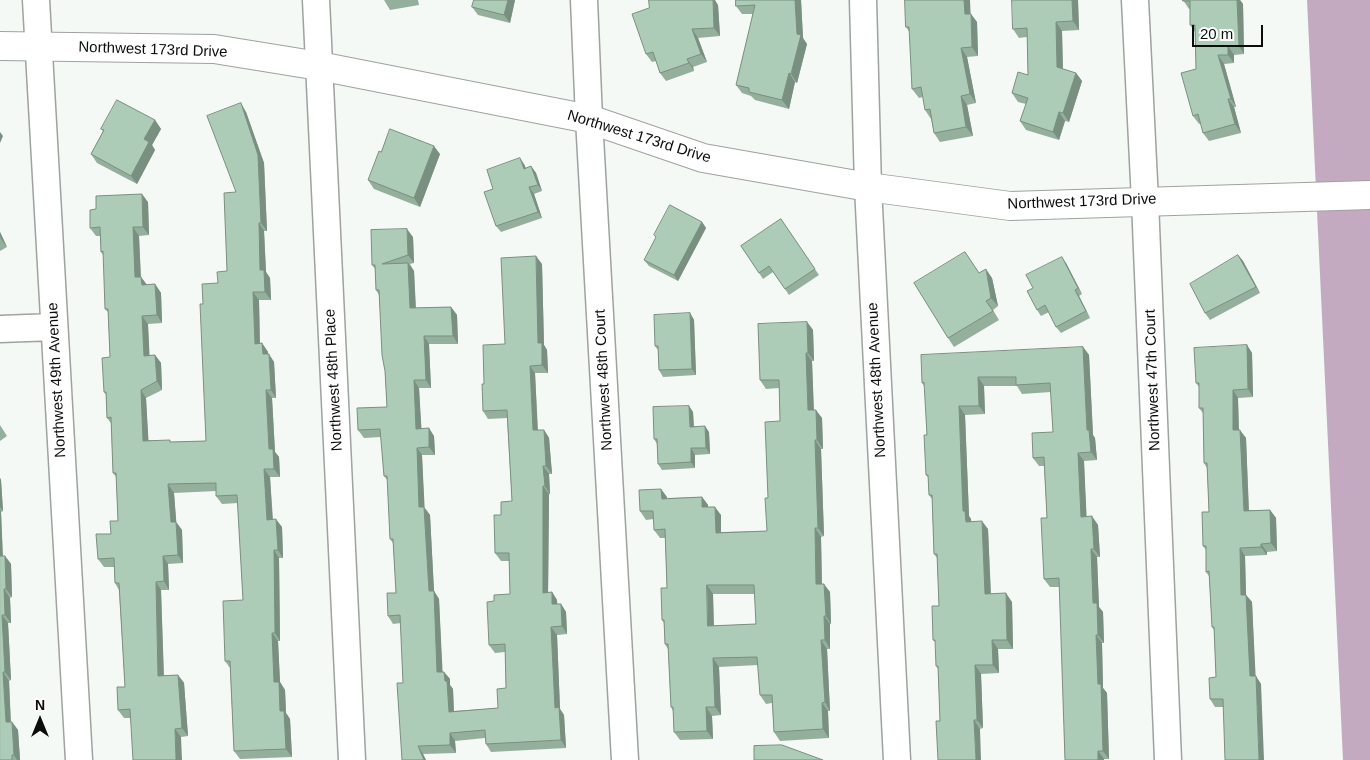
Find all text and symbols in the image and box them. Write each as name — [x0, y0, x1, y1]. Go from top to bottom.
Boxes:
scale bar — [1195, 15, 1266, 47]
text: 20 m — [1200, 25, 1233, 42]
street label: Northwest 173rd Drive — [78, 38, 228, 62]
street label: Northwest 173rd Drive — [565, 107, 713, 167]
street label: Northwest 173rd Drive — [1007, 190, 1157, 214]
street label: Northwest 49th Avenue — [44, 302, 70, 458]
street label: Northwest 48th Avenue — [864, 302, 890, 458]
street label: Northwest 48th Place — [321, 308, 347, 452]
street label: Northwest 48th Court — [591, 309, 617, 451]
street label: Northwest 47th Court — [1142, 309, 1164, 451]
north arrow — [15, 695, 65, 745]
text: N — [35, 697, 45, 713]

